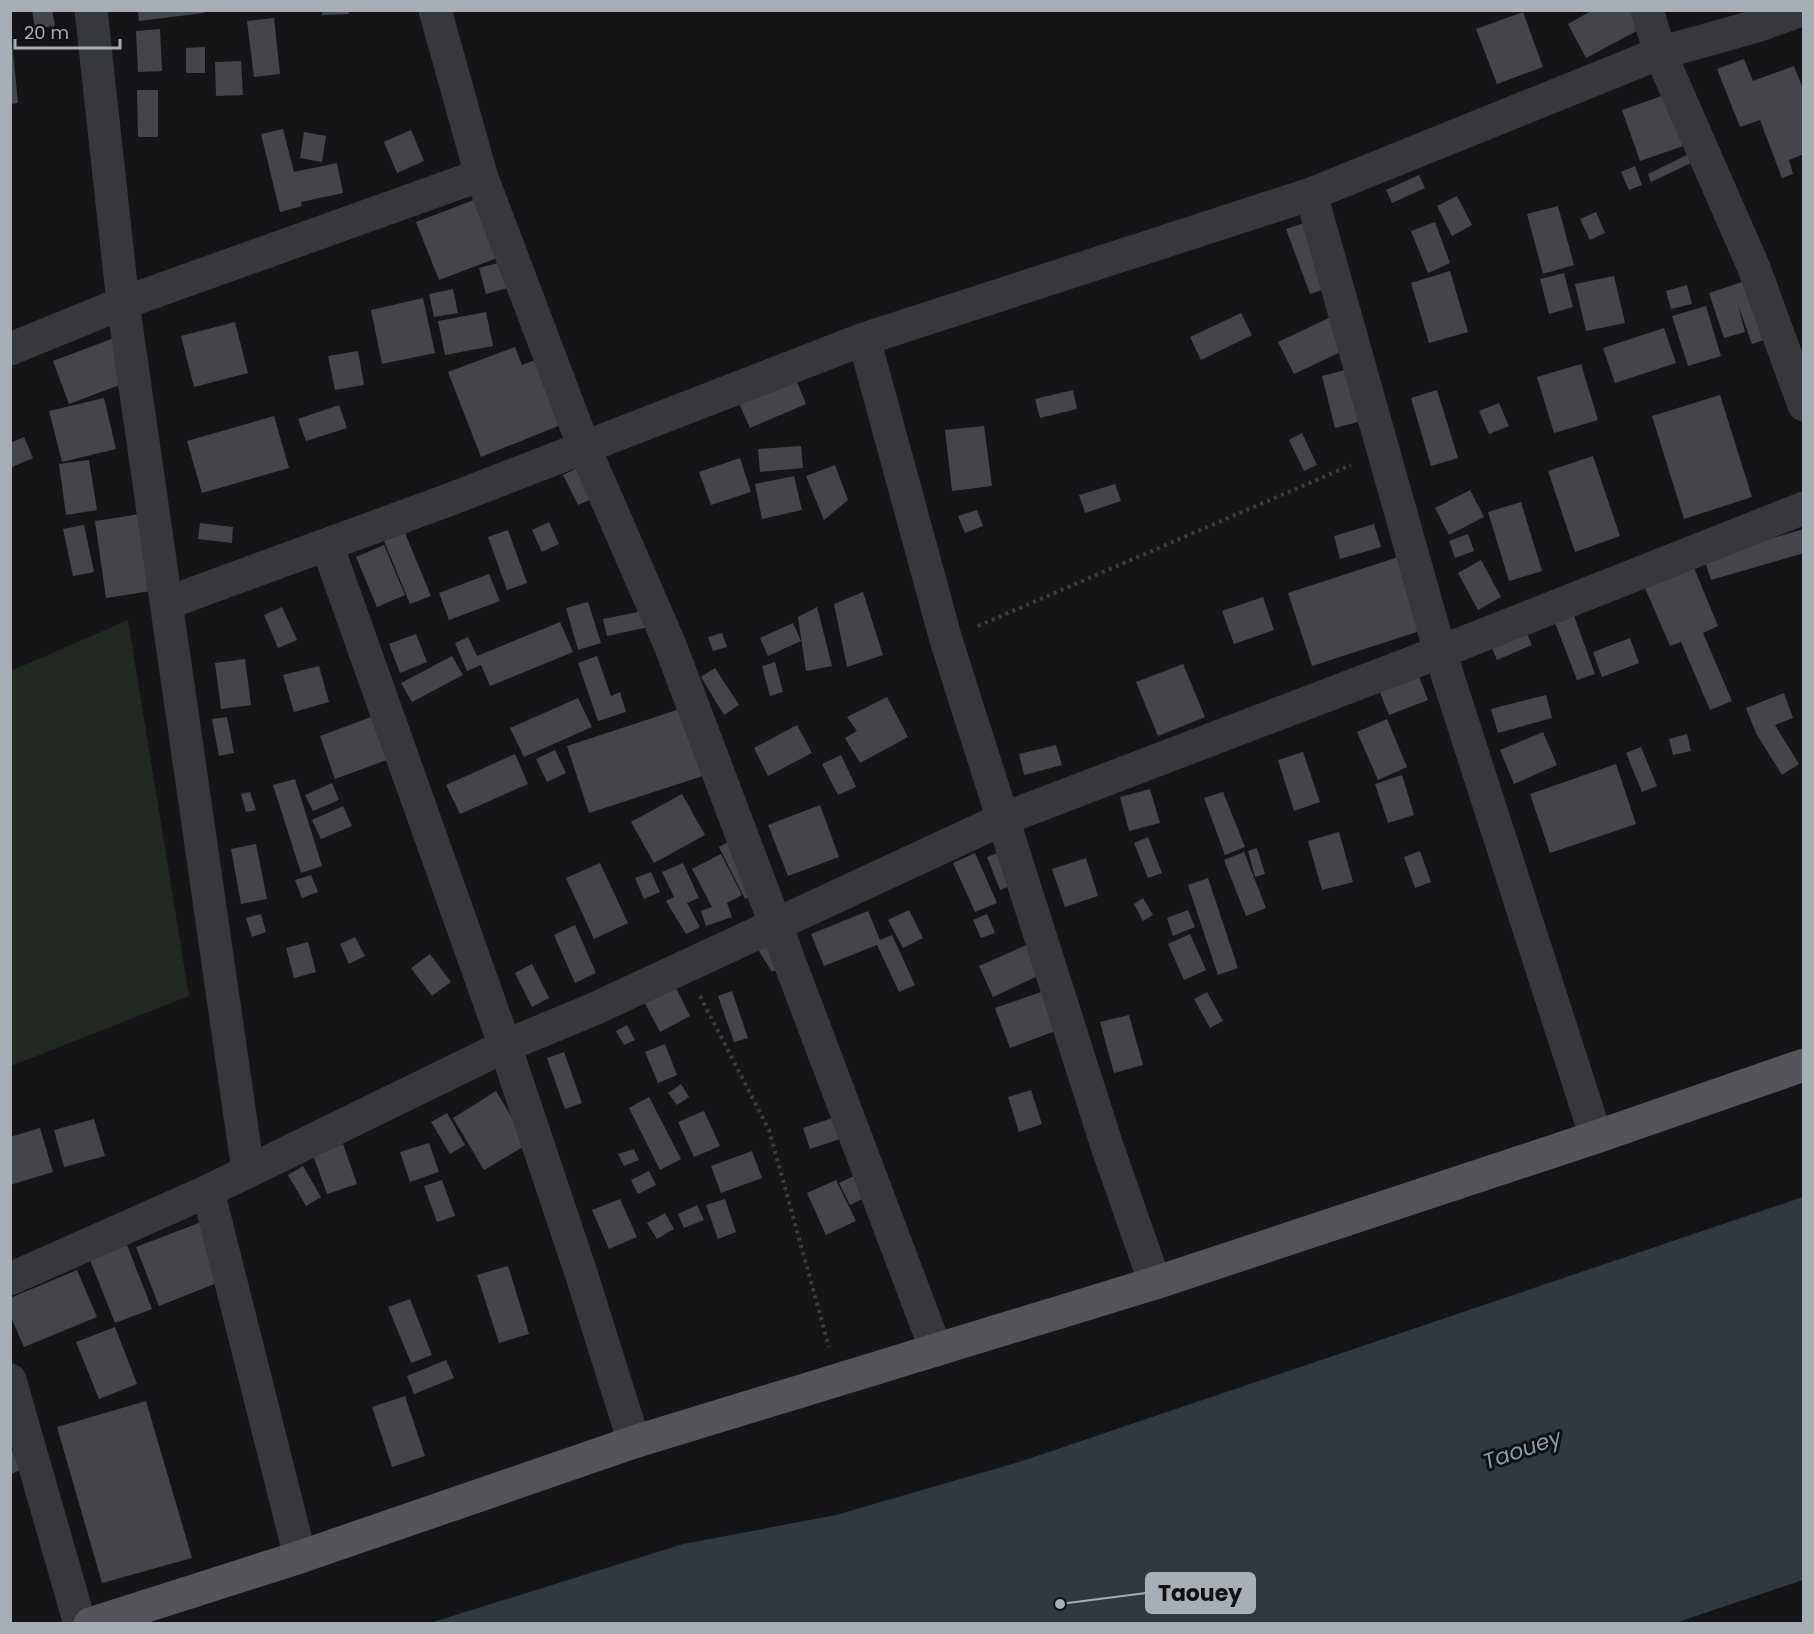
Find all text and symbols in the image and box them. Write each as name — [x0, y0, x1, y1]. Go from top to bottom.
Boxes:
scale bar — [15, 12, 120, 50]
text: 20 m — [24, 20, 69, 45]
water label: Taouey — [1479, 1421, 1567, 1477]
callout: Taouey — [1146, 1573, 1255, 1613]
text: Taouey — [1158, 1578, 1242, 1609]

